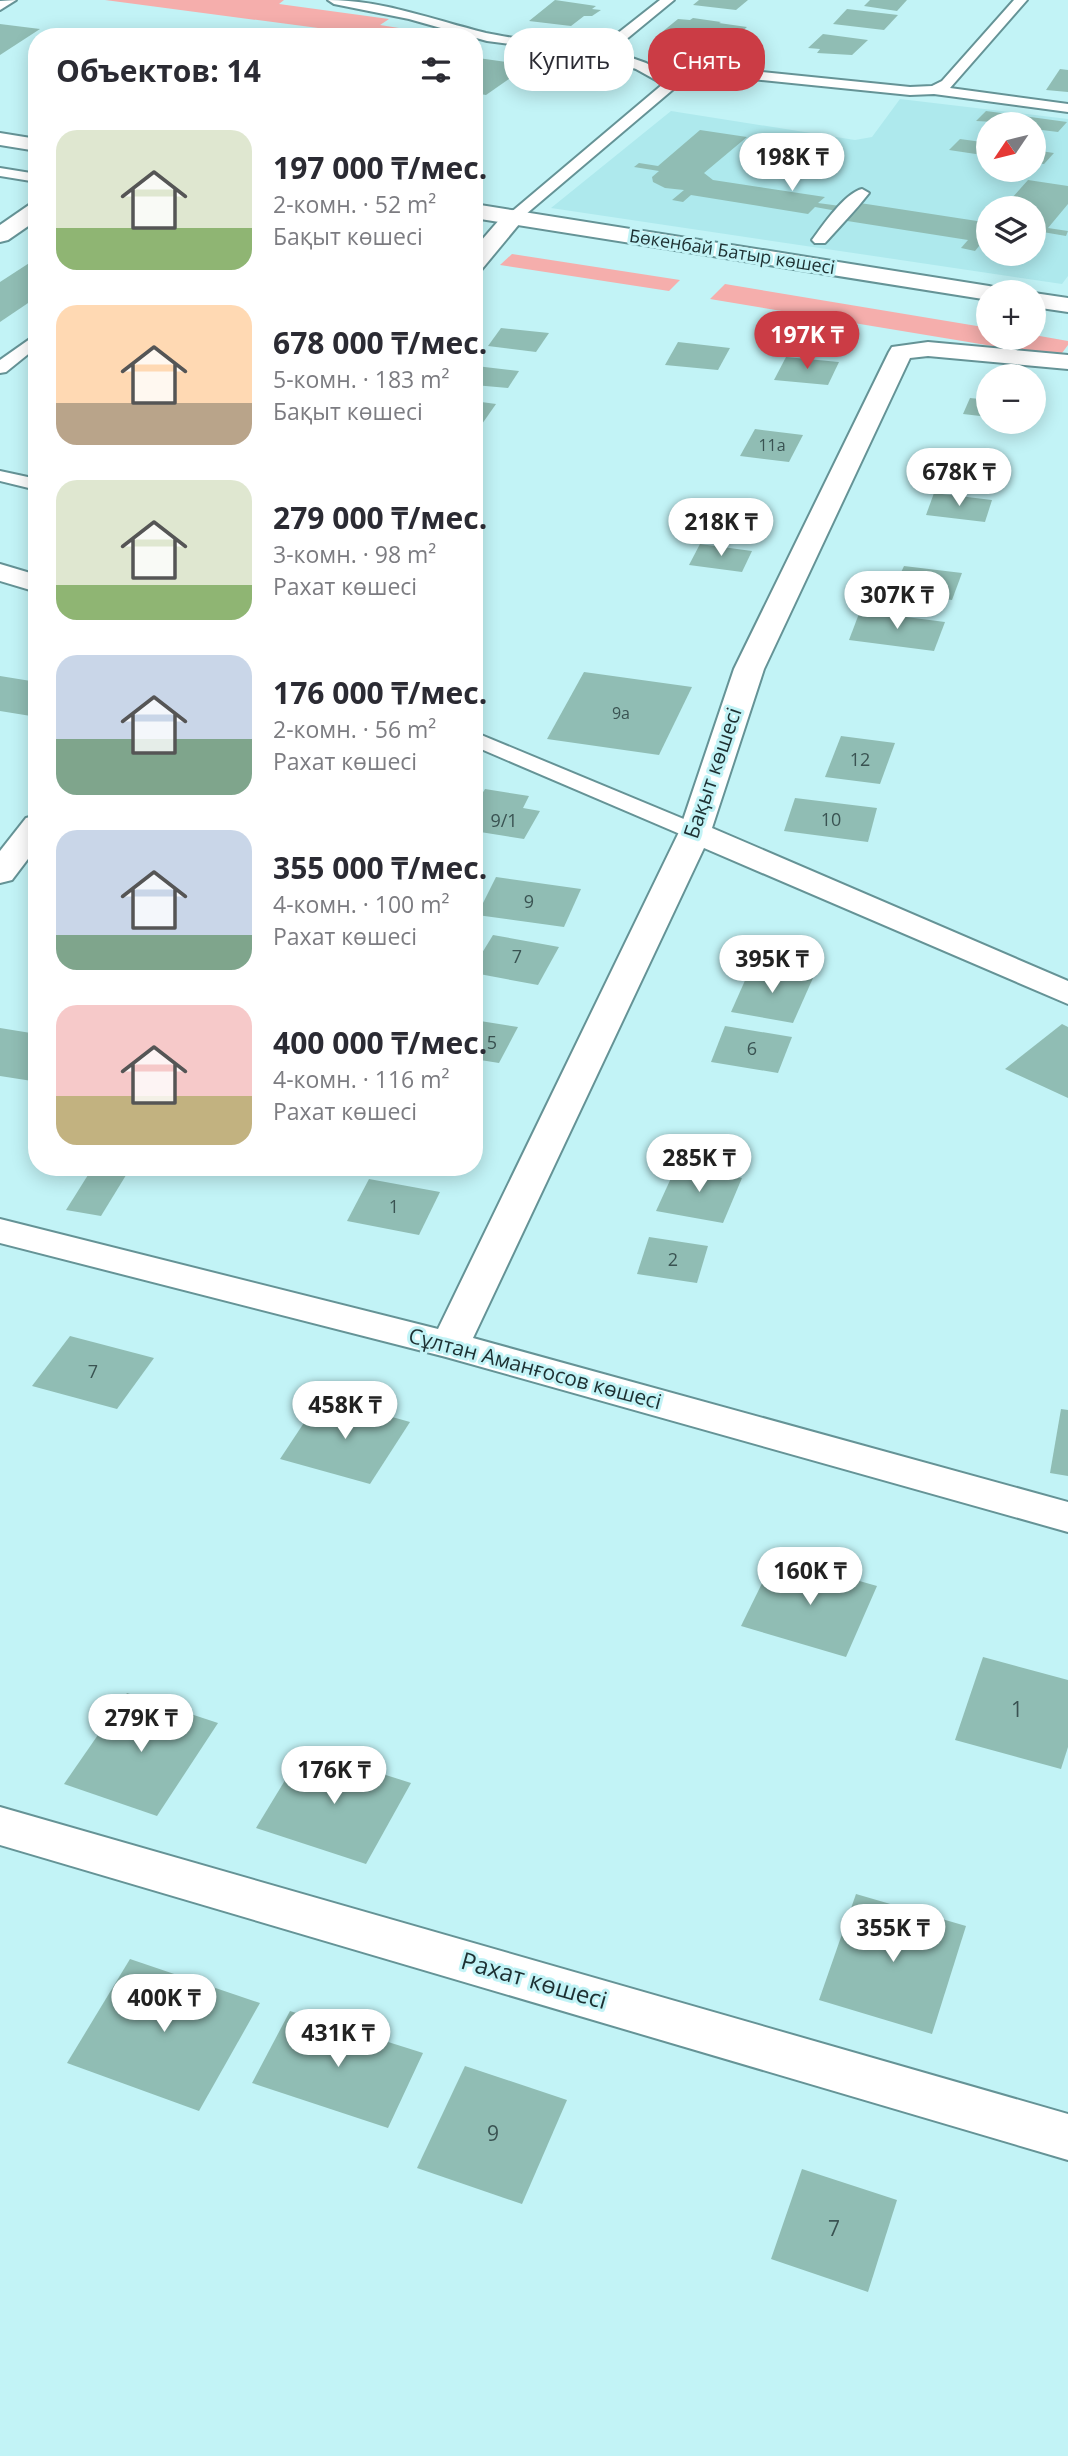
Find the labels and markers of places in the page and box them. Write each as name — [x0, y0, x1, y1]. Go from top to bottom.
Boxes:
pin: 198K ₸ — [735, 134, 849, 193]
pin: 197K ₸ — [750, 312, 864, 371]
pin: 678K ₸ — [902, 448, 1016, 508]
pin: 218K ₸ — [664, 498, 778, 558]
pin: 307K ₸ — [840, 572, 954, 631]
pin: 395K ₸ — [715, 936, 829, 995]
pin: 285K ₸ — [642, 1134, 756, 1194]
pin: 458K ₸ — [288, 1382, 402, 1441]
pin: 160K ₸ — [753, 1548, 867, 1607]
pin: 279K ₸ — [84, 1694, 198, 1754]
pin: 176K ₸ — [277, 1746, 391, 1806]
pin: 355K ₸ — [836, 1904, 950, 1964]
pin: 400K ₸ — [107, 1974, 221, 2034]
pin: 431K ₸ — [281, 2010, 395, 2069]

